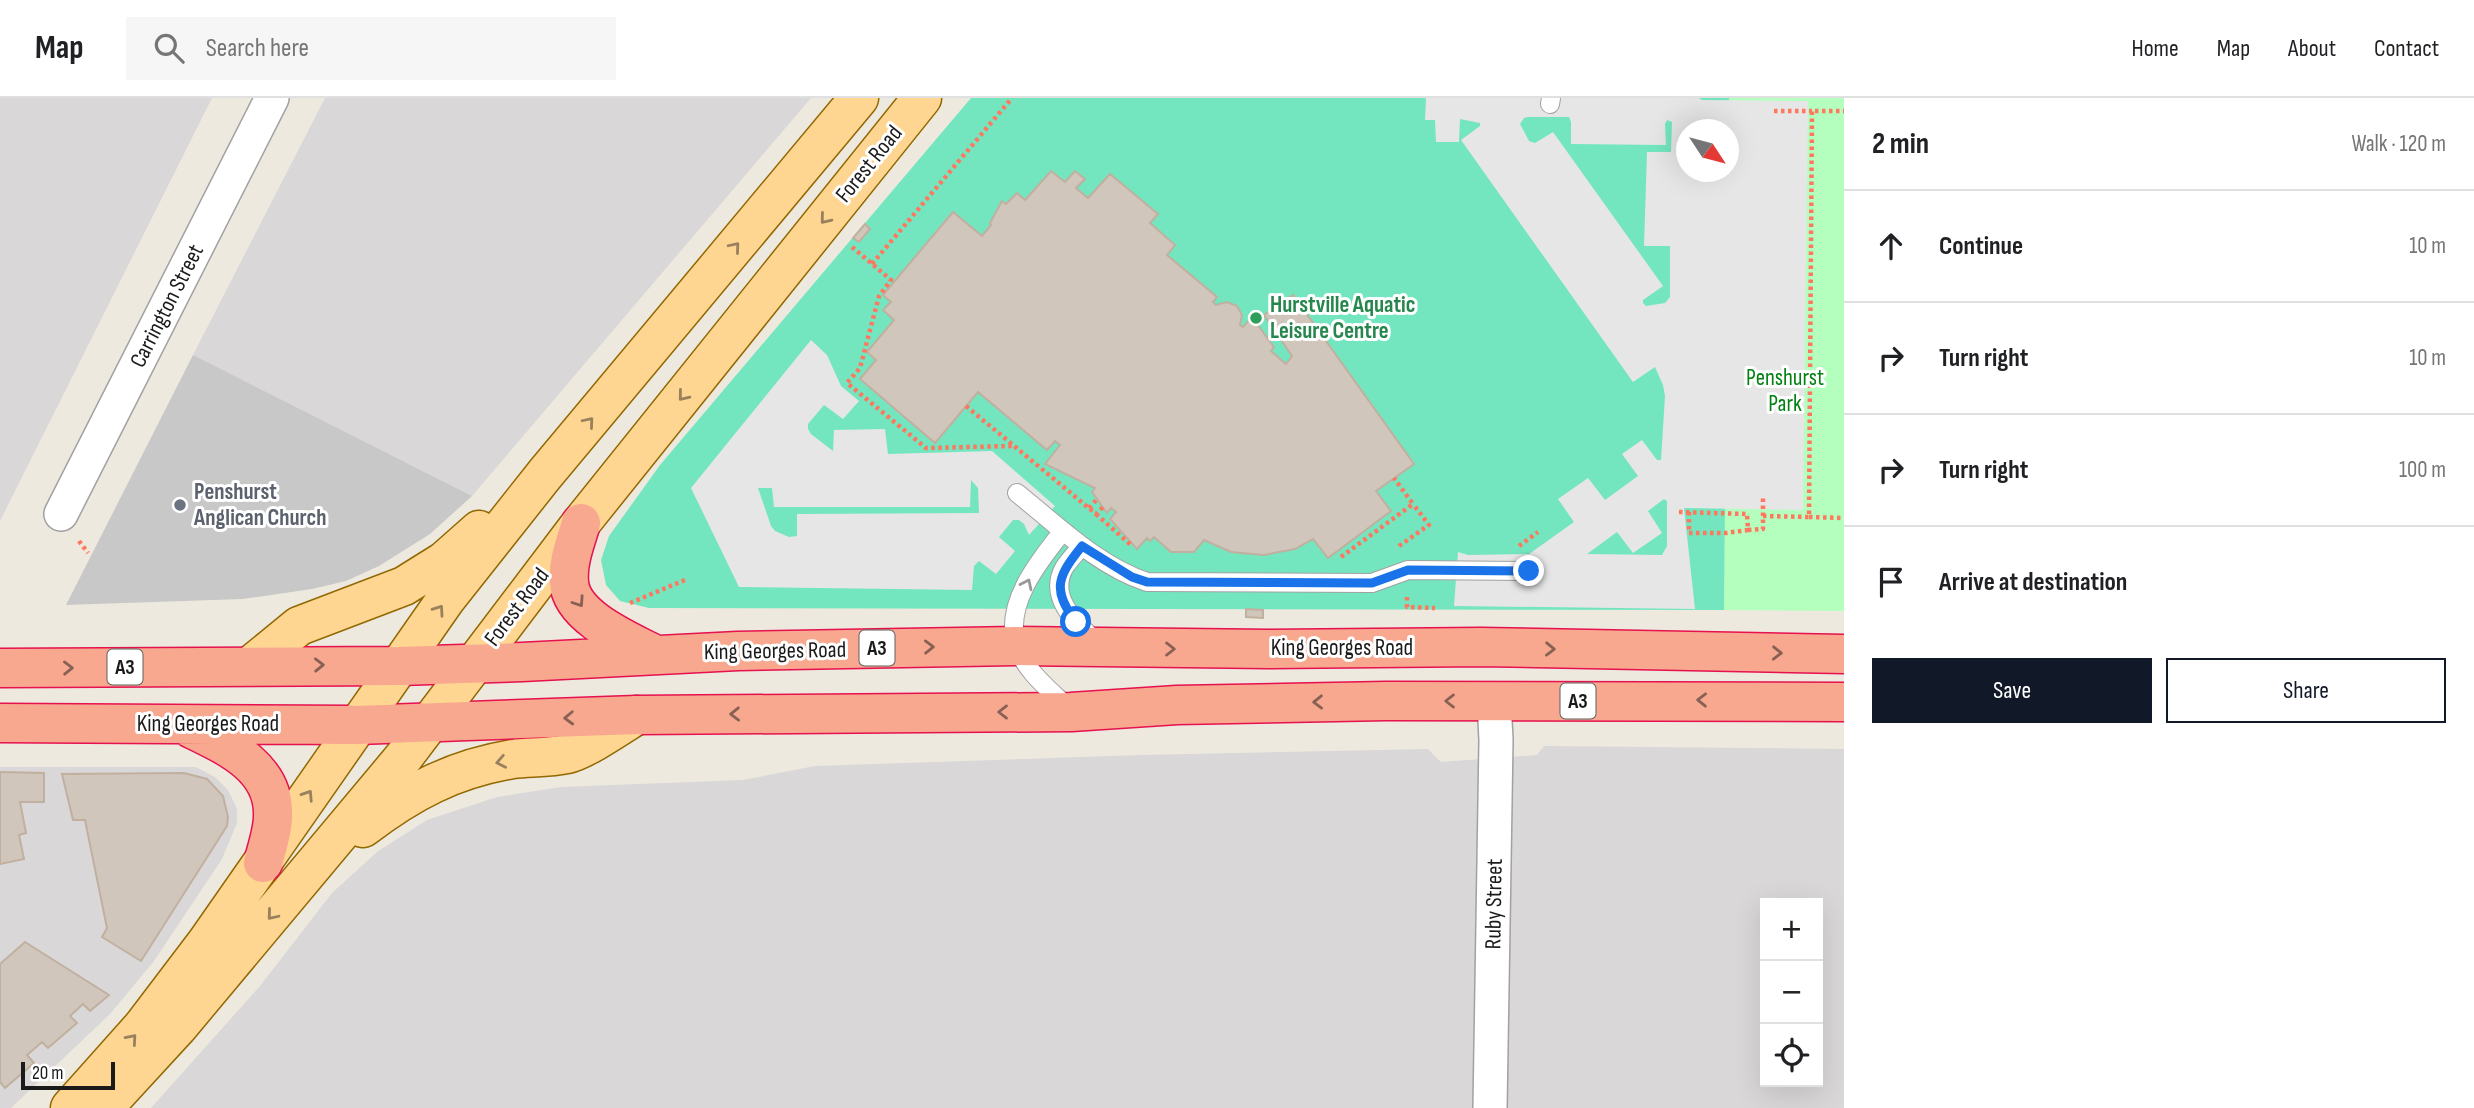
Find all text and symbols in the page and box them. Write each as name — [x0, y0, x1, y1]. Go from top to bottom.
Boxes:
search box — [126, 17, 616, 80]
text: Map — [35, 28, 84, 68]
icon: search — [150, 29, 188, 67]
text: Search here — [206, 33, 309, 64]
text: Home — [2131, 34, 2179, 63]
text: Map — [2217, 34, 2250, 63]
text: About — [2288, 34, 2336, 63]
text: Contact — [2374, 34, 2439, 63]
north arrow — [1676, 119, 1739, 182]
street label: Forest Road — [830, 120, 908, 208]
text: 2 min — [1872, 126, 1929, 162]
text: Walk · 120 m — [2351, 130, 2446, 158]
one-way arrow — [821, 211, 834, 223]
icon: ahead — [1872, 227, 1910, 265]
text: Continue — [1939, 231, 2023, 262]
text: 10 m — [2409, 232, 2446, 260]
street label: Carrington Street — [124, 240, 210, 372]
one-way arrow — [727, 243, 739, 256]
place label: Hurstville Aquatic Leisure Centre — [1270, 291, 1415, 345]
marker: Hurstville Aquatic Leisure Centre — [1248, 310, 1264, 326]
icon: right — [1872, 339, 1910, 377]
text: Turn right — [1939, 343, 2028, 374]
text: 10 m — [2409, 344, 2446, 372]
park label: Penshurst Park — [1746, 364, 1824, 418]
one-way arrow — [678, 388, 691, 400]
one-way arrow — [581, 417, 593, 430]
icon: right — [1872, 451, 1910, 489]
text: Turn right — [1939, 455, 2028, 486]
text: 100 m — [2399, 456, 2446, 484]
place label: Penshurst Anglican Church — [193, 478, 326, 532]
marker: Penshurst Anglican Church — [172, 497, 188, 513]
route end — [1513, 555, 1544, 586]
street label: Forest Road — [479, 562, 555, 652]
icon: arrive — [1872, 563, 1910, 601]
text: Arrive at destination — [1939, 567, 2127, 598]
one-way arrow — [1019, 579, 1033, 591]
one-way arrow — [571, 594, 583, 607]
one-way arrow — [431, 605, 443, 618]
route start — [1060, 606, 1091, 637]
road number: A3 — [860, 630, 894, 666]
street label: King Georges Road — [1271, 634, 1413, 662]
street label: King Georges Road — [704, 636, 846, 666]
one-way arrow — [924, 640, 935, 655]
one-way arrow — [1166, 641, 1176, 657]
one-way arrow — [1544, 641, 1555, 656]
one-way arrow — [1772, 645, 1783, 661]
road number: A3 — [108, 650, 142, 684]
one-way arrow — [314, 657, 324, 673]
button: Save — [1872, 658, 2152, 723]
button: Share — [2166, 658, 2446, 723]
one-way arrow — [63, 660, 74, 676]
road number: A3 — [1560, 684, 1596, 718]
one-way arrow — [1444, 693, 1455, 709]
one-way arrow — [1696, 693, 1707, 708]
one-way arrow — [1312, 695, 1323, 710]
one-way arrow — [997, 704, 1008, 720]
one-way arrow — [729, 706, 740, 722]
street label: King Georges Road — [137, 710, 279, 738]
one-way arrow — [563, 711, 574, 726]
one-way arrow — [495, 753, 507, 768]
one-way arrow — [300, 790, 313, 803]
street label: Ruby Street — [1479, 858, 1509, 950]
map controls — [1760, 898, 1823, 1087]
button: + — [1760, 898, 1823, 961]
one-way arrow — [268, 908, 281, 920]
button: − — [1760, 961, 1823, 1024]
button: locate — [1760, 1024, 1823, 1087]
one-way arrow — [124, 1034, 136, 1047]
scale bar — [21, 1059, 116, 1091]
text: 20 m — [32, 1062, 64, 1085]

